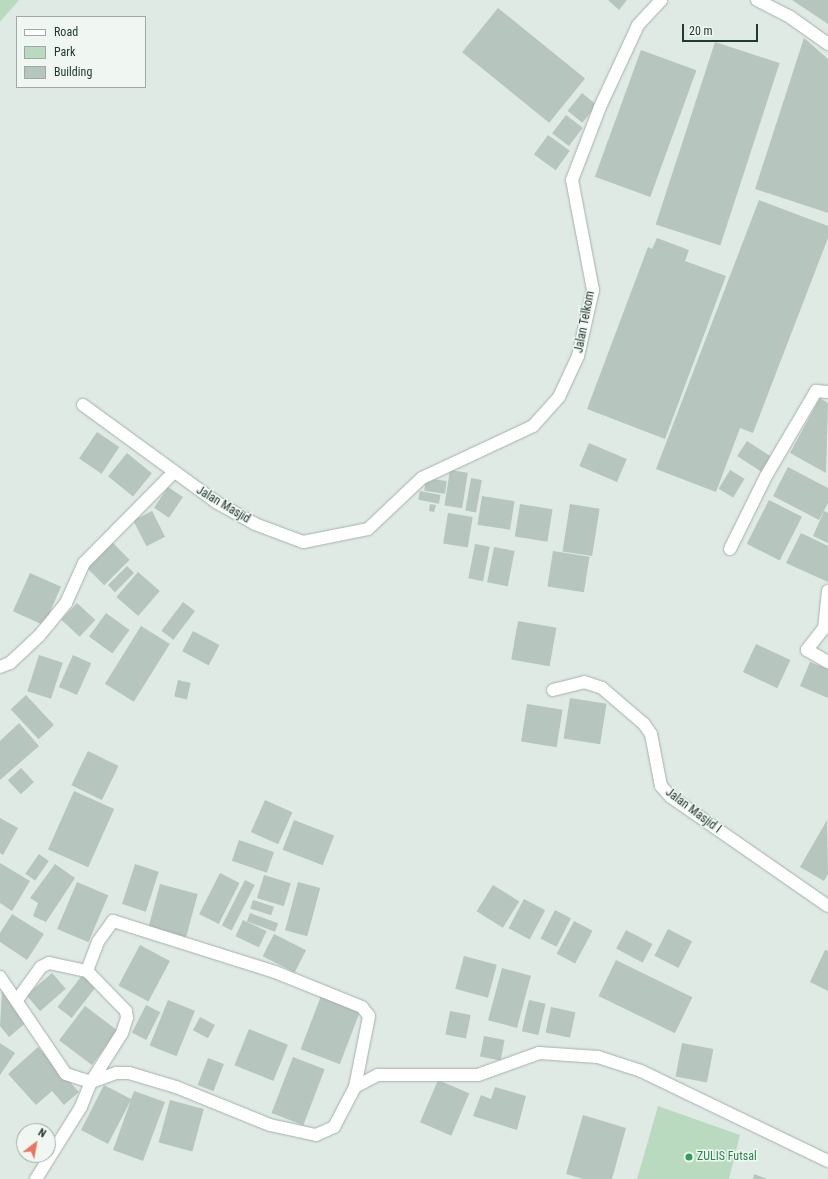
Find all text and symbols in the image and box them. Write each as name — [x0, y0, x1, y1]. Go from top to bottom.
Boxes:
legend — [16, 16, 146, 88]
scale bar — [684, 16, 760, 42]
text: 20 m — [689, 24, 713, 38]
text: Road — [54, 25, 78, 39]
text: Park — [54, 45, 75, 59]
text: Building — [54, 65, 92, 79]
street label: Jalan Telkom — [572, 290, 598, 354]
street label: Jalan Masjid — [193, 483, 253, 527]
street label: Jalan Masjid I — [662, 785, 724, 837]
north arrow — [16, 1123, 56, 1163]
text: N — [36, 1126, 48, 1140]
place label: ZULIS Futsal — [697, 1150, 757, 1164]
marker: ZULIS Futsal — [684, 1152, 694, 1162]

